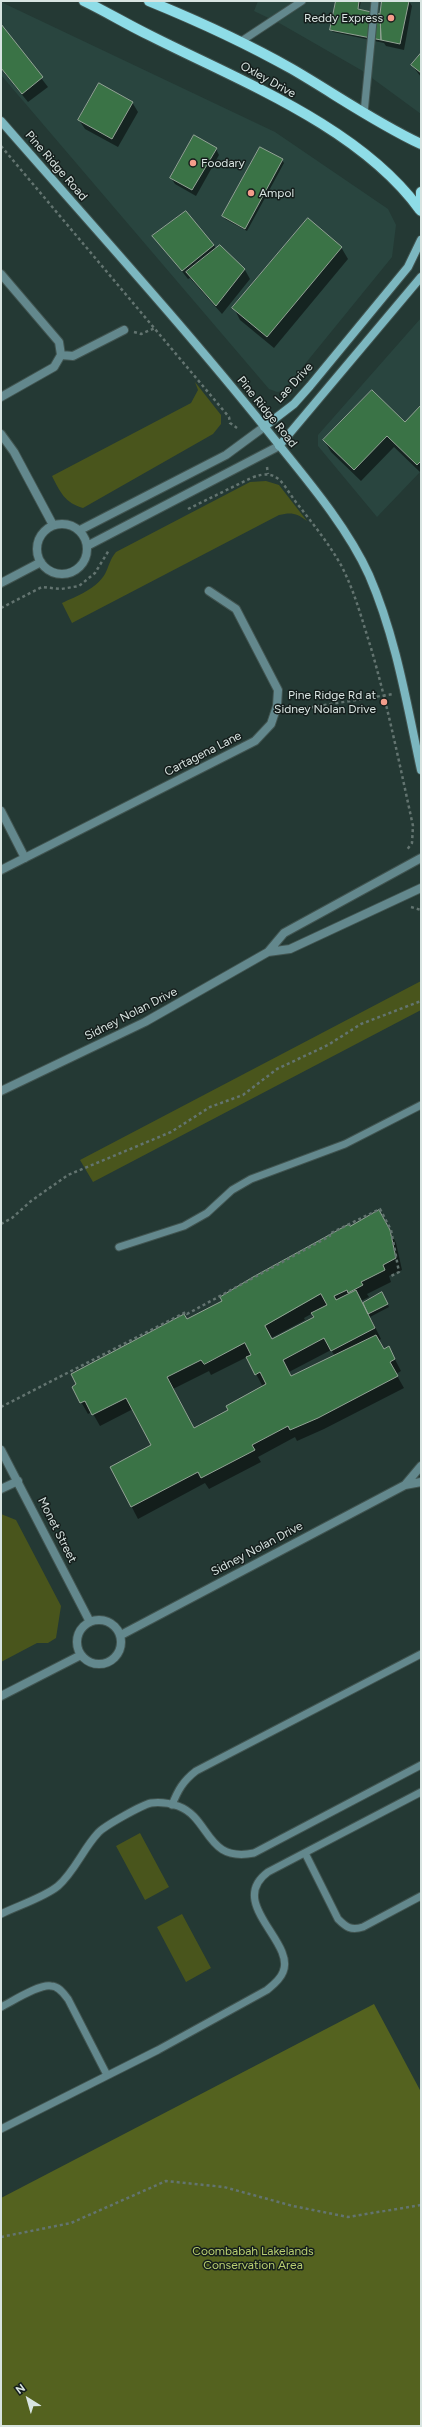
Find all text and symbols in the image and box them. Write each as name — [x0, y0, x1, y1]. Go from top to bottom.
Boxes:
place label: Reddy Express — [304, 11, 383, 25]
marker: Reddy Express — [386, 13, 396, 23]
street label: Oxley Drive — [238, 59, 298, 101]
street label: Pine Ridge Road — [22, 128, 90, 204]
place label: Foodary — [201, 156, 245, 170]
marker: Foodary — [188, 158, 198, 168]
place label: Ampol — [259, 186, 294, 200]
marker: Ampol — [246, 188, 256, 198]
street label: Lae Drive — [272, 360, 316, 406]
street label: Pine Ridge Road — [234, 373, 300, 451]
place label: Pine Ridge Rd at Sidney Nolan Drive — [274, 688, 376, 716]
marker: Pine Ridge Rd at Sidney Nolan Drive — [379, 697, 389, 707]
street label: Cartagena Lane — [162, 728, 244, 780]
street label: Sidney Nolan Drive — [82, 984, 180, 1044]
street label: Monet Street — [34, 1495, 80, 1565]
street label: Sidney Nolan Drive — [209, 1519, 305, 1579]
park label: Coombabah Lakelands Conservation Area — [192, 2244, 314, 2272]
north arrow — [8, 2379, 48, 2419]
text: N — [13, 2381, 28, 2397]

